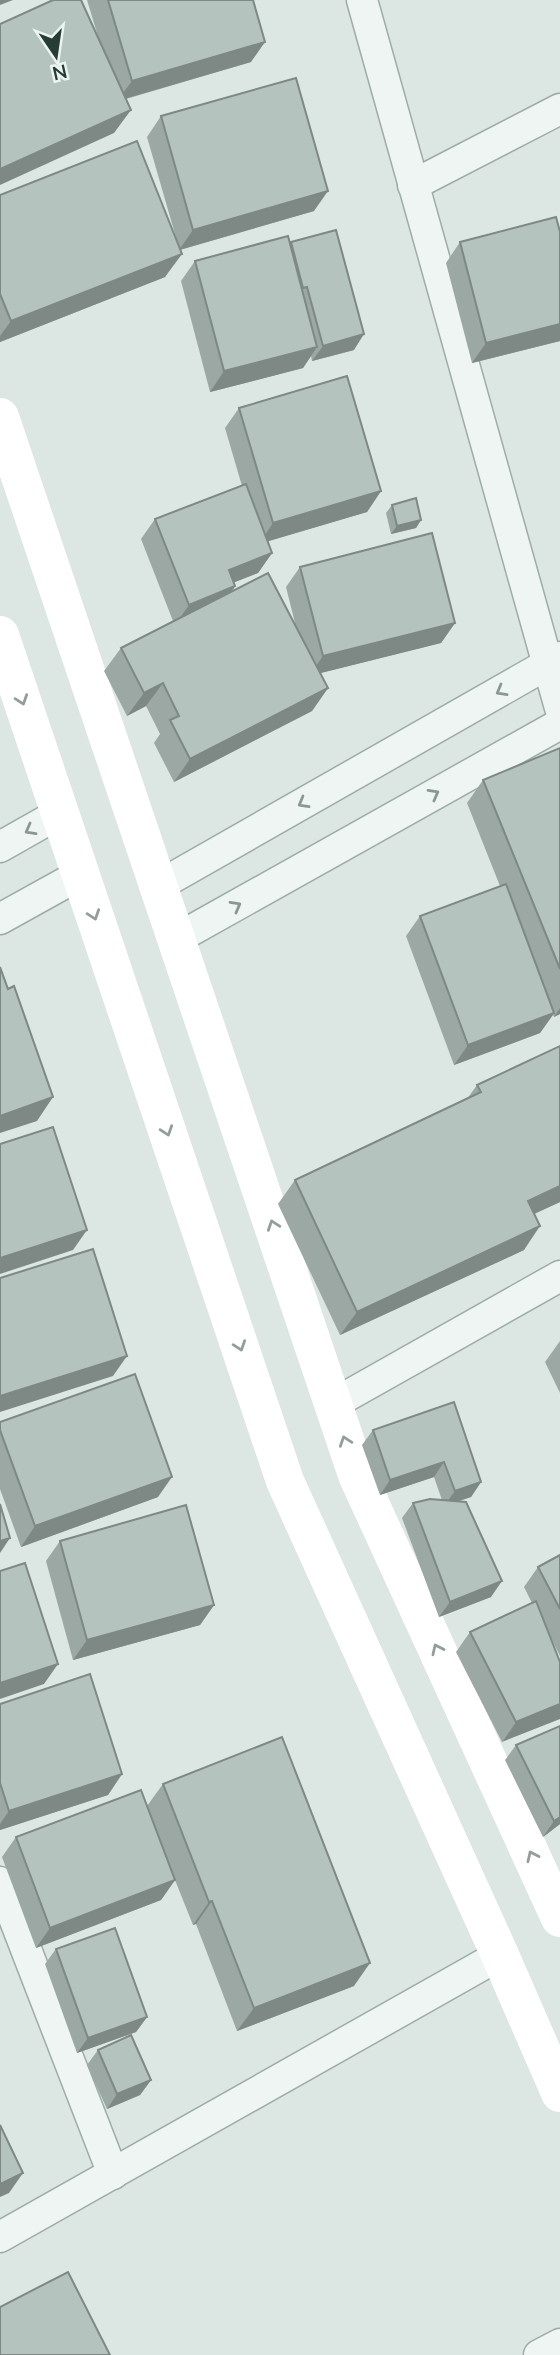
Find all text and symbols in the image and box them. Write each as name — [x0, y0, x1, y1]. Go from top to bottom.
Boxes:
north arrow — [21, 21, 91, 91]
text: N — [50, 59, 70, 86]
one-way arrow — [495, 683, 508, 696]
one-way arrow — [14, 693, 28, 705]
one-way arrow — [427, 789, 440, 802]
one-way arrow — [298, 795, 311, 808]
one-way arrow — [25, 822, 37, 835]
one-way arrow — [229, 901, 241, 914]
one-way arrow — [86, 909, 100, 921]
one-way arrow — [159, 1124, 173, 1136]
one-way arrow — [267, 1219, 281, 1232]
one-way arrow — [232, 1340, 246, 1352]
one-way arrow — [339, 1435, 354, 1447]
one-way arrow — [431, 1644, 445, 1656]
one-way arrow — [526, 1851, 540, 1863]

